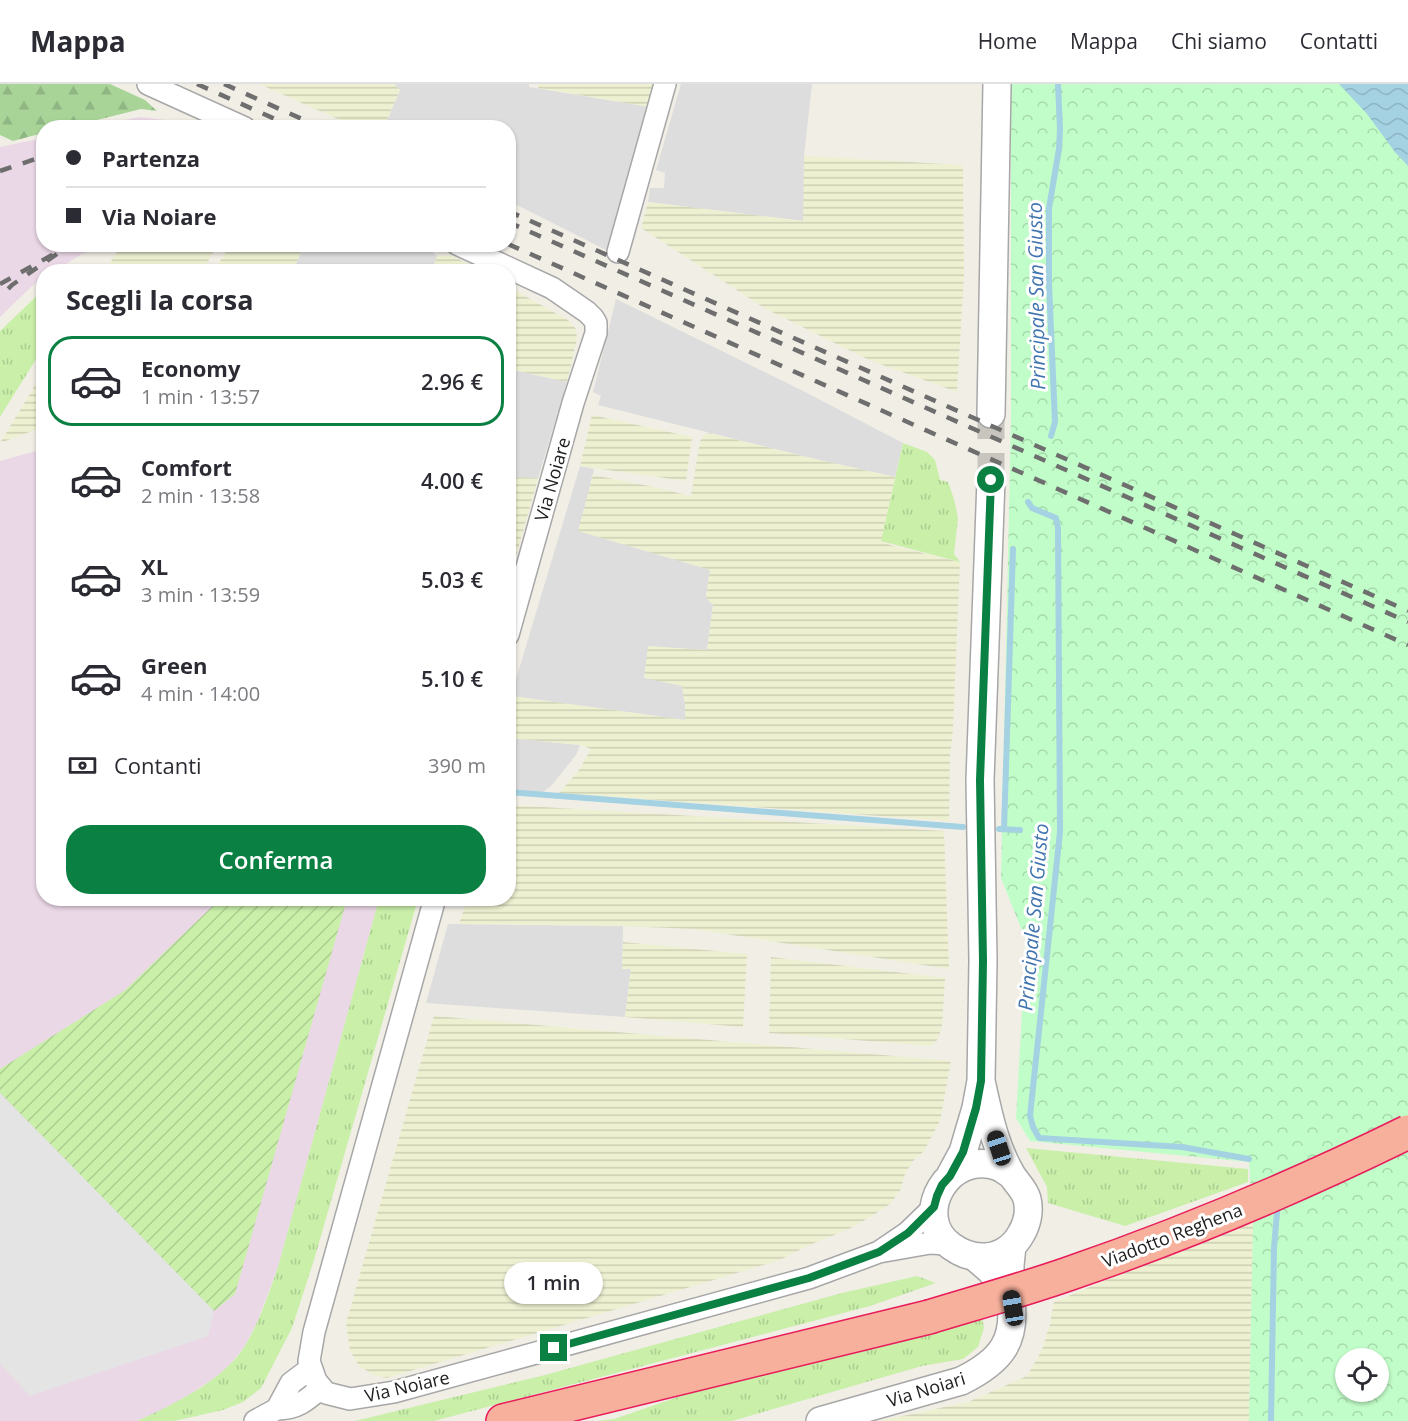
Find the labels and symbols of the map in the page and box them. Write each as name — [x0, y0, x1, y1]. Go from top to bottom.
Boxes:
water label: Principale San Giusto — [1021, 202, 1051, 390]
street label: Via Noiare — [529, 434, 575, 524]
route start — [977, 466, 1004, 493]
water label: Principale San Giusto — [1011, 822, 1055, 1012]
car — [985, 1128, 1013, 1168]
street label: Viadotto Reghena — [1098, 1197, 1246, 1273]
callout: 1 min — [504, 1261, 604, 1303]
car — [1001, 1289, 1025, 1327]
route end — [540, 1334, 567, 1361]
street label: Via Noiare — [362, 1365, 452, 1407]
street label: Via Noiari — [884, 1366, 968, 1412]

